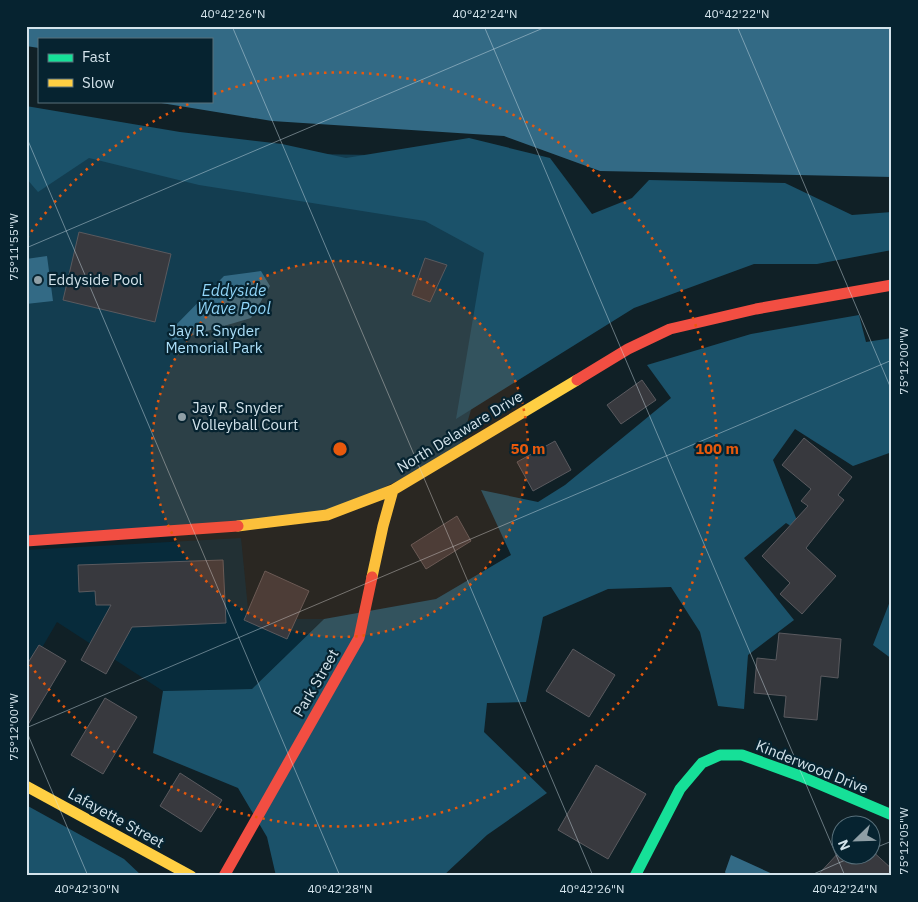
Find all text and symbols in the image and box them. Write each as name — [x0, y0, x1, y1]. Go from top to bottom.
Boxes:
text: 40°42'26"N — [200, 6, 266, 21]
text: 40°42'24"N — [452, 6, 518, 21]
text: 40°42'22"N — [704, 6, 770, 21]
legend — [38, 38, 212, 102]
text: Fast — [82, 47, 110, 66]
text: Slow — [82, 73, 115, 92]
text: 75°11'55"W — [6, 213, 21, 281]
place label: Eddyside Pool — [48, 270, 143, 289]
marker: Eddyside Pool — [32, 274, 44, 286]
water label: Eddyside Wave Pool — [197, 280, 271, 318]
park label: Jay R. Snyder Memorial Park — [165, 321, 263, 357]
text: 75°12'00"W — [896, 327, 911, 395]
street label: North Delaware Drive — [393, 386, 526, 477]
place label: Jay R. Snyder Volleyball Court — [192, 398, 298, 434]
marker: Jay R. Snyder Volleyball Court — [176, 411, 188, 423]
text: 50 m — [511, 439, 545, 458]
text: 100 m — [695, 439, 739, 458]
centre of rings — [331, 440, 349, 458]
street label: Park Street — [289, 646, 343, 720]
text: 75°12'00"W — [6, 693, 21, 761]
street label: Kinderwood Drive — [753, 735, 871, 798]
street label: Lafayette Street — [65, 783, 168, 852]
text: 75°12'05"W — [896, 807, 911, 875]
north arrow — [830, 814, 880, 864]
text: N — [834, 837, 854, 853]
text: 40°42'30"N — [54, 881, 120, 896]
text: 40°42'28"N — [307, 881, 373, 896]
text: 40°42'26"N — [559, 881, 625, 896]
text: 40°42'24"N — [812, 881, 878, 896]

